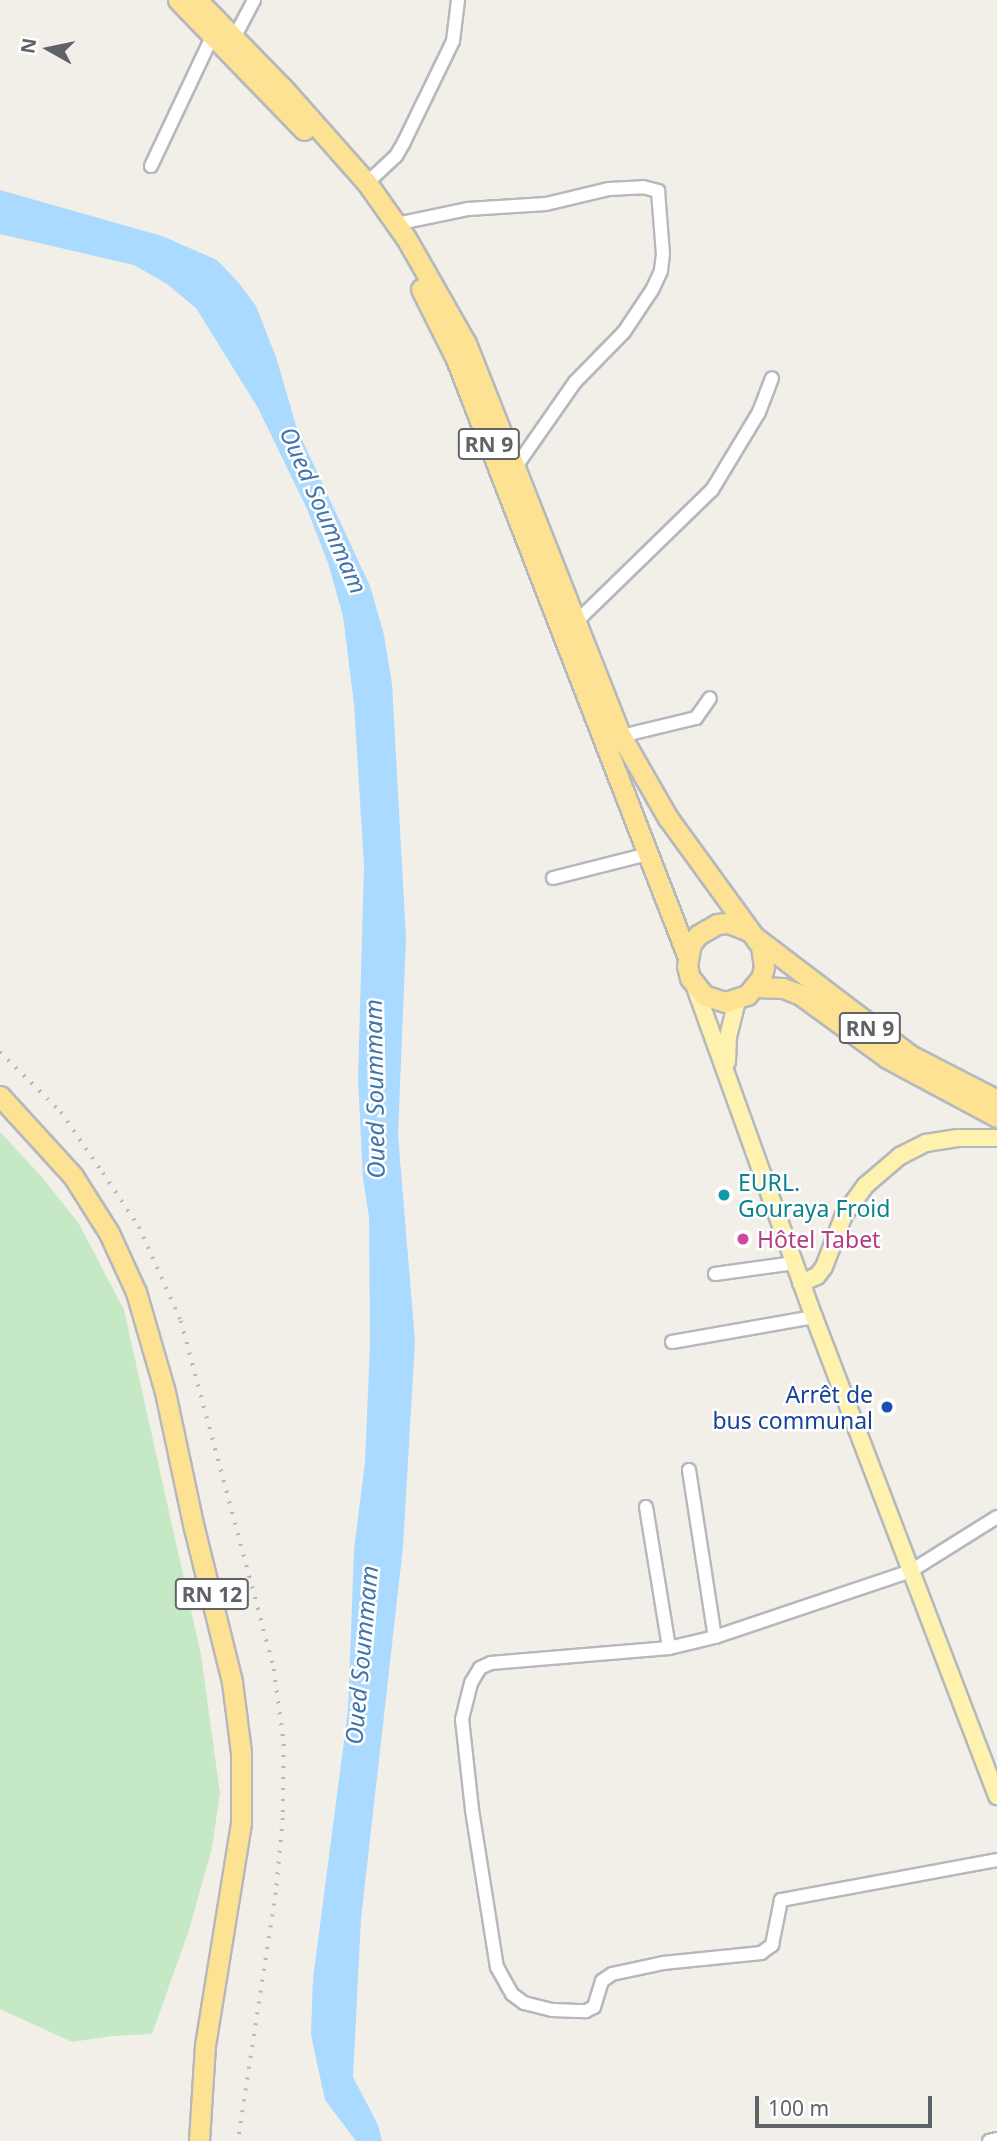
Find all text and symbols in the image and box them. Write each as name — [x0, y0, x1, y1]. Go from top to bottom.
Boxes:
north arrow — [14, 14, 84, 84]
text: N — [14, 36, 42, 55]
water label: Oued Soummam — [274, 422, 374, 598]
road number: RN 9 — [458, 426, 520, 462]
water label: Oued Soummam — [358, 999, 390, 1179]
road number: RN 9 — [838, 1010, 902, 1046]
place label: EURL. Gouraya Froid — [738, 1168, 890, 1222]
marker: EURL. Gouraya Froid — [716, 1187, 732, 1203]
place label: Hôtel Tabet — [757, 1225, 880, 1253]
marker: Hôtel Tabet — [735, 1231, 751, 1247]
place label: Arrêt de bus communal — [712, 1380, 873, 1434]
marker: Arrêt de bus communal — [879, 1399, 895, 1415]
water label: Oued Soummam — [339, 1564, 383, 1746]
road number: RN 12 — [174, 1576, 250, 1612]
scale bar — [759, 2082, 936, 2126]
text: 100 m — [768, 2094, 829, 2122]

